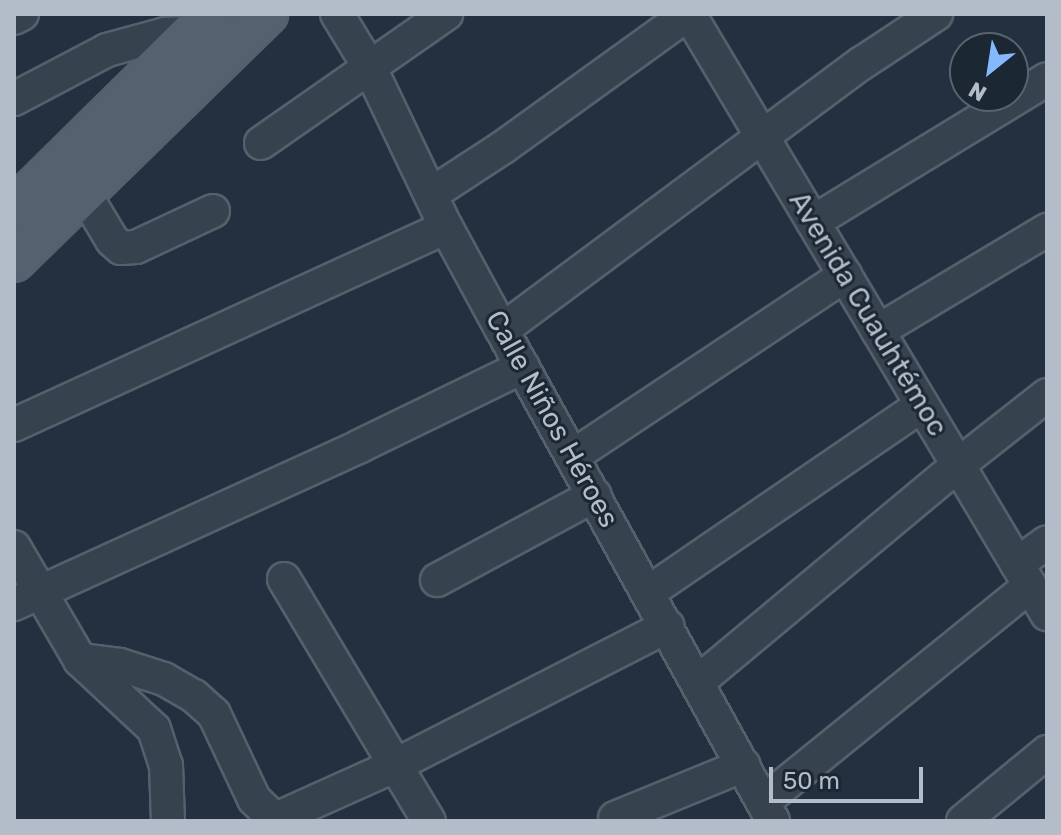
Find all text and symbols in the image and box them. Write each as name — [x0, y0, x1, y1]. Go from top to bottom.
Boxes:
north arrow — [949, 32, 1029, 112]
text: N — [964, 76, 991, 107]
street label: Avenida Cuauhtémoc — [782, 186, 954, 442]
street label: Calle Niños Héroes — [478, 305, 626, 533]
scale bar — [773, 751, 927, 801]
text: 50 m — [783, 767, 840, 795]

